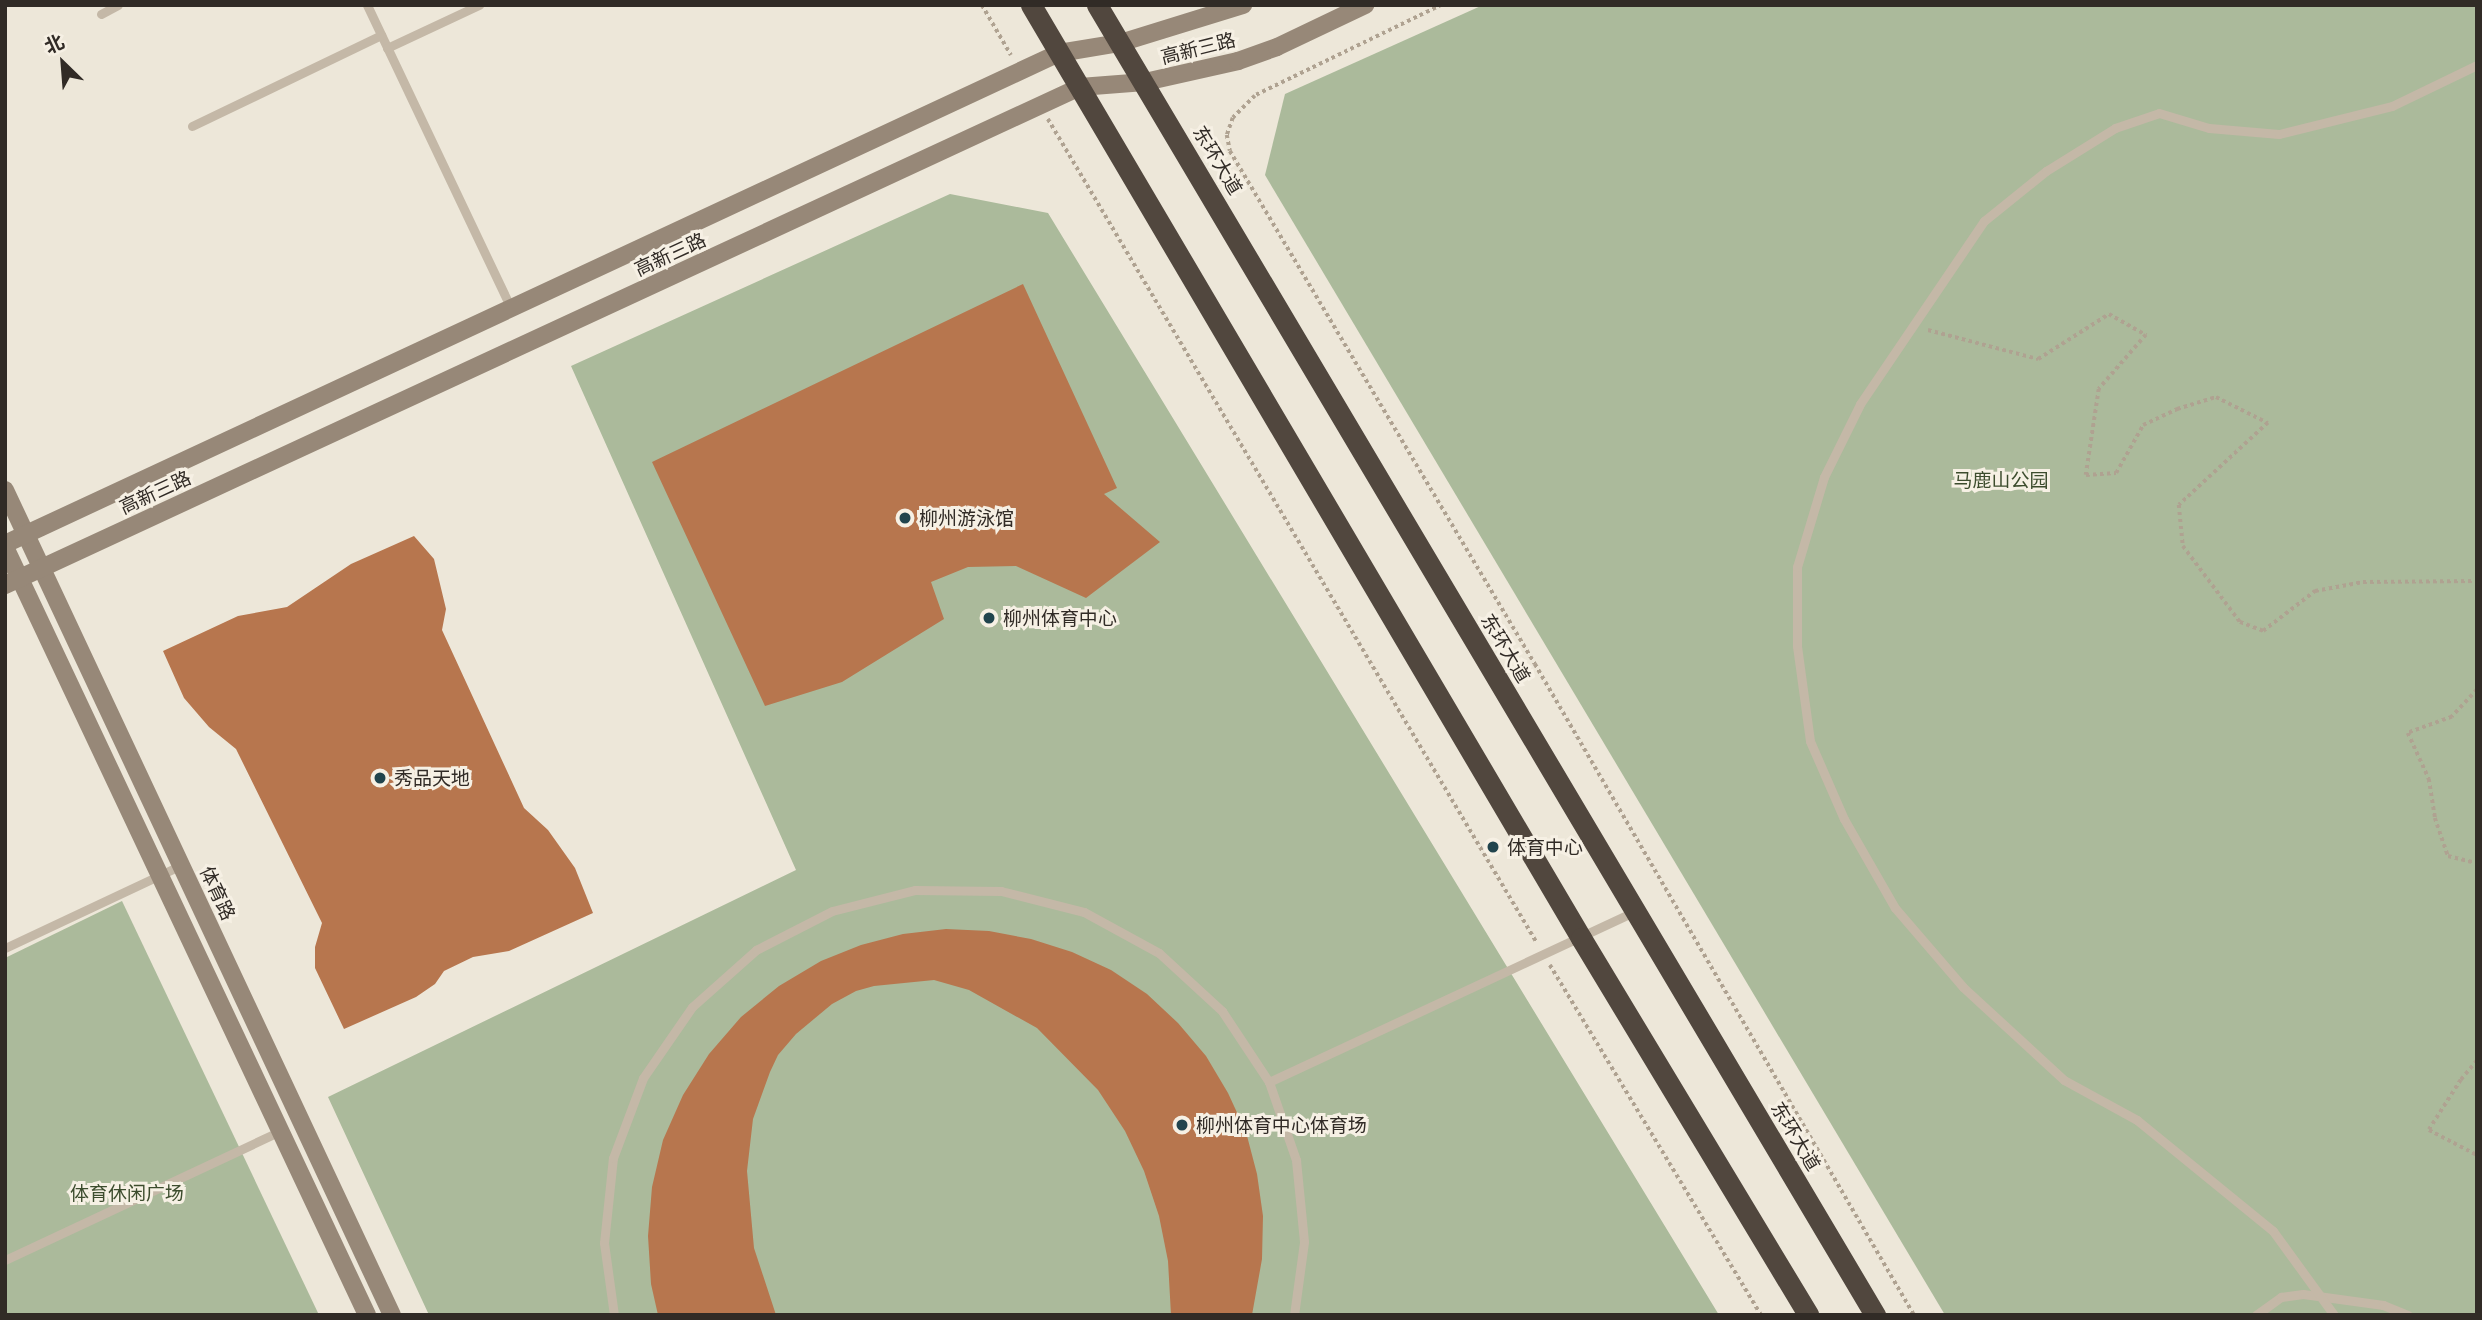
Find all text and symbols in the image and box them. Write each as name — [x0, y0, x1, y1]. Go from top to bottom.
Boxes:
north arrow — [28, 28, 98, 98]
street label: 高新三路 — [1158, 28, 1238, 68]
text: 北 — [40, 29, 67, 58]
street label: 东环大道 — [1189, 122, 1247, 198]
street label: 高新三路 — [631, 228, 709, 280]
street label: 高新三路 — [116, 466, 194, 518]
park label: 马鹿山公园 — [1954, 469, 2048, 491]
place label: 柳州游泳馆 — [919, 507, 1014, 529]
marker: 柳州游泳馆 — [897, 510, 913, 526]
place label: 柳州体育中心 — [1003, 607, 1117, 629]
marker: 柳州体育中心 — [981, 610, 997, 626]
street label: 东环大道 — [1477, 610, 1535, 686]
place label: 秀品天地 — [394, 767, 470, 789]
marker: 秀品天地 — [372, 770, 388, 786]
place label: 体育中心 — [1507, 836, 1583, 858]
marker: 体育中心 — [1485, 839, 1501, 855]
street label: 体育路 — [196, 862, 240, 924]
street label: 东环大道 — [1767, 1098, 1825, 1174]
place label: 柳州体育中心体育场 — [1196, 1114, 1367, 1136]
marker: 柳州体育中心体育场 — [1174, 1117, 1190, 1133]
park label: 体育休闲广场 — [70, 1182, 184, 1204]

